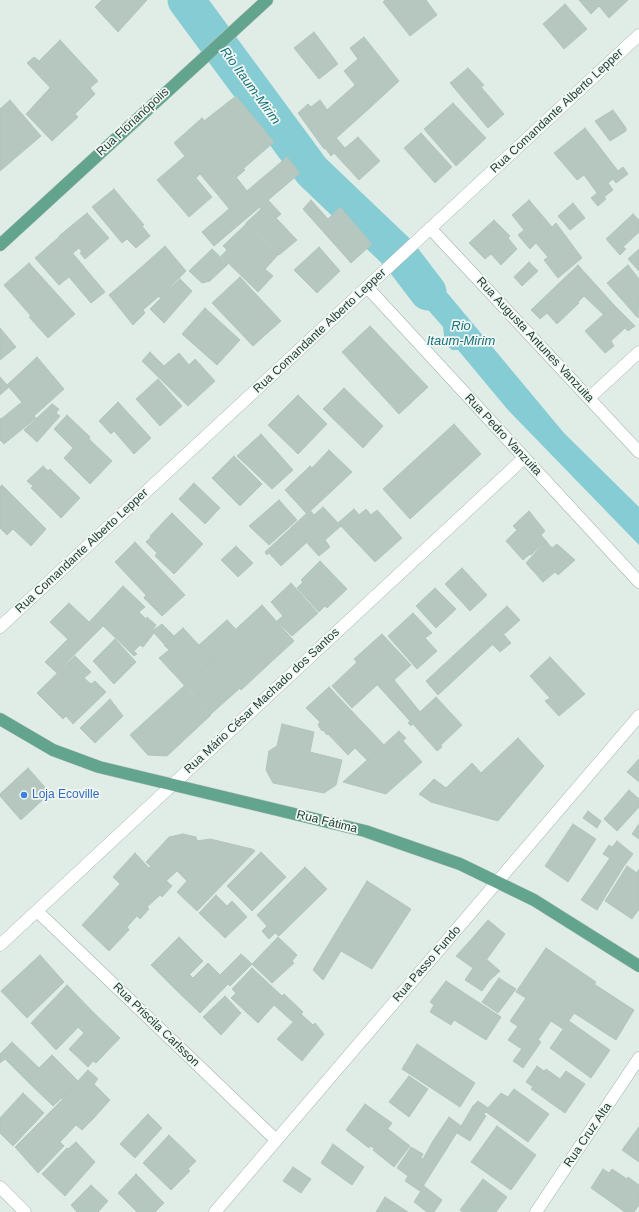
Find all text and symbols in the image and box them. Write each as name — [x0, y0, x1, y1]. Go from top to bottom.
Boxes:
water label: Rio Itaum-Mirim — [217, 44, 283, 128]
street label: Rua Comandante Alberto Lepper — [488, 46, 626, 176]
street label: Rua Florianópolis — [94, 85, 172, 159]
street label: Rua Comandante Alberto Lepper — [251, 266, 389, 396]
street label: Rua Augusta Antunes Vanzuita — [473, 274, 597, 406]
water label: Rio Itaum-Mirim — [427, 318, 495, 349]
street label: Rua Pedro Vanzuita — [461, 391, 545, 479]
street label: Rua Comandante Alberto Lepper — [13, 486, 151, 616]
street label: Rua Mário César Machado dos Santos — [181, 625, 343, 777]
place label: Loja Ecoville — [32, 788, 99, 802]
marker: Loja Ecoville — [19, 790, 29, 800]
street label: Rua Fátima — [295, 808, 359, 836]
street label: Rua Passo Fundo — [390, 923, 464, 1005]
street label: Rua Priscila Carlsson — [110, 980, 202, 1070]
street label: Rua Cruz Alta — [561, 1100, 615, 1170]

